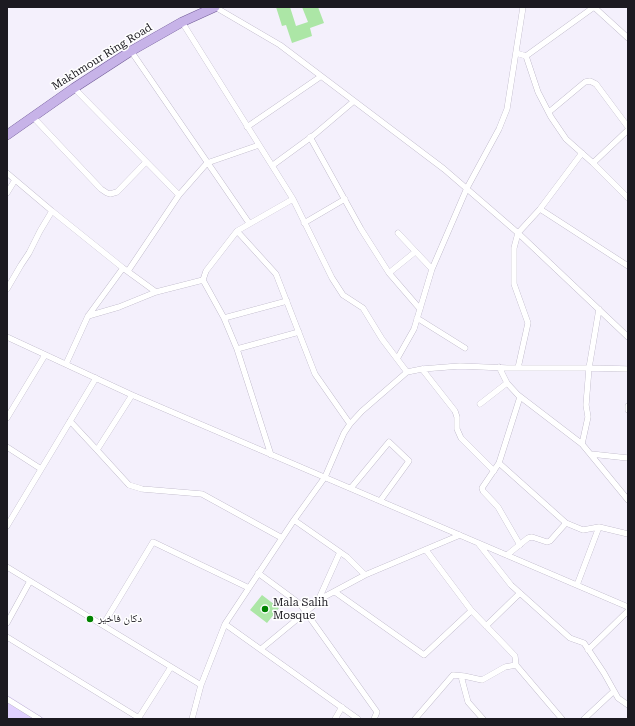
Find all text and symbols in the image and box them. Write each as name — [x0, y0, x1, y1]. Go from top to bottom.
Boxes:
street label: Makhmour Ring Road — [50, 21, 154, 93]
place label: Mala Salih Mosque — [273, 596, 328, 622]
marker: Mala Salih Mosque — [260, 604, 270, 614]
place label: دكان فاخیر — [98, 612, 142, 626]
marker: دكان فاخیر — [85, 614, 95, 624]

